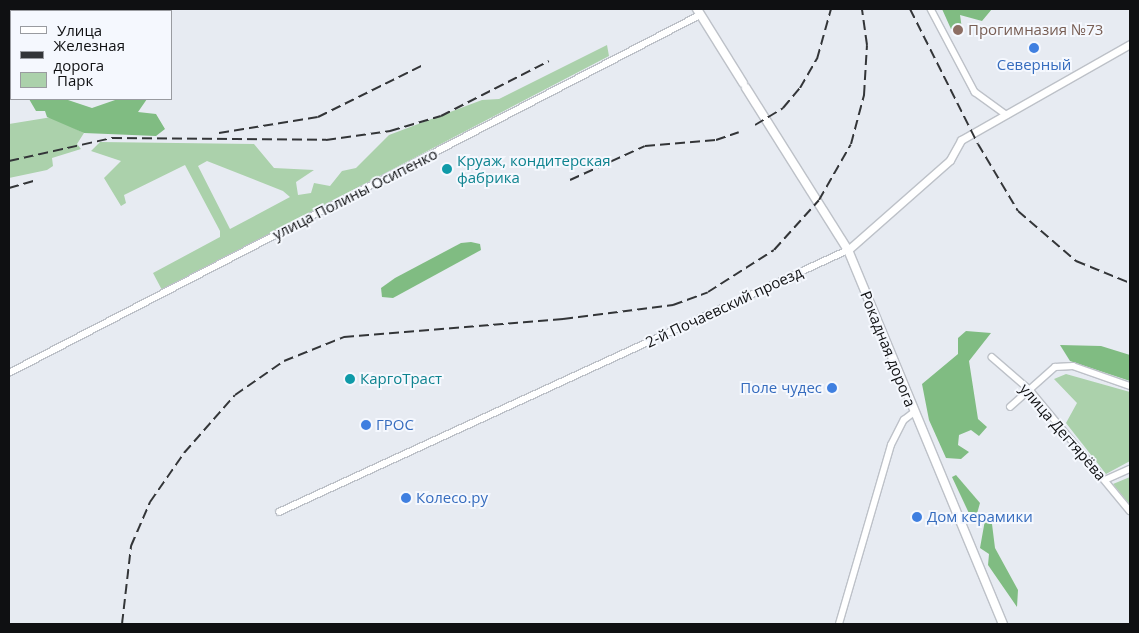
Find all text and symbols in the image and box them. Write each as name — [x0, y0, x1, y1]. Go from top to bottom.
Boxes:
legend — [10, 10, 172, 100]
text: Улица — [57, 20, 102, 40]
place label: Прогимназия №73 — [968, 21, 1103, 39]
marker: Прогимназия №73 — [952, 24, 964, 36]
text: Железная дорога — [54, 35, 125, 75]
marker: Северный — [1028, 42, 1040, 54]
place label: Северный — [997, 56, 1071, 74]
text: Парк — [57, 70, 93, 90]
street label: улица Полины Осипенко — [270, 145, 440, 243]
place label: Круаж, кондитерская фабрика — [457, 151, 611, 186]
marker: Круаж, кондитерская фабрика — [441, 163, 453, 175]
street label: 2-й Почаевский проезд — [643, 263, 805, 351]
street label: Рокадная дорога — [857, 288, 919, 410]
place label: КаргоТраст — [360, 370, 442, 388]
marker: КаргоТраст — [344, 373, 356, 385]
place label: Поле чудес — [740, 379, 822, 397]
street label: улица Дегтярёва — [1016, 380, 1110, 484]
marker: Поле чудес — [826, 382, 838, 394]
place label: ГРОС — [376, 416, 414, 434]
marker: ГРОС — [360, 419, 372, 431]
place label: Колесо.ру — [416, 489, 488, 507]
marker: Колесо.ру — [400, 492, 412, 504]
place label: Дом керамики — [927, 508, 1033, 526]
marker: Дом керамики — [911, 511, 923, 523]

